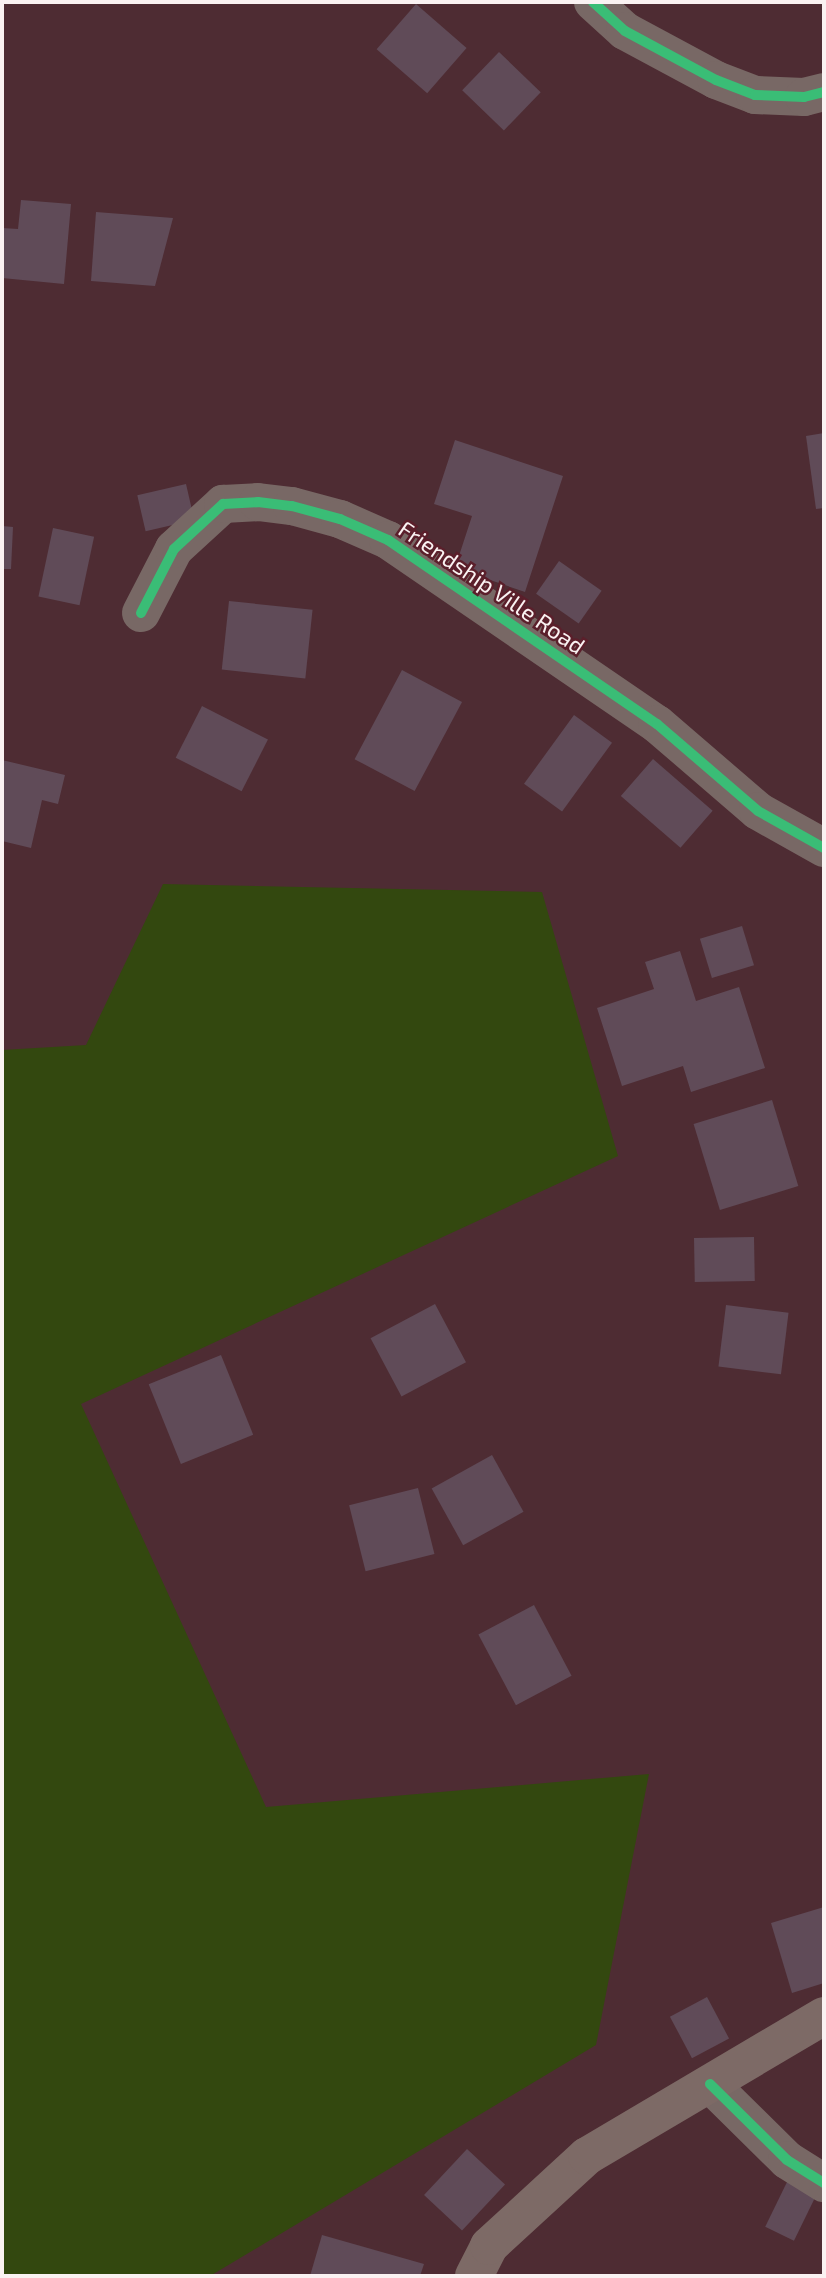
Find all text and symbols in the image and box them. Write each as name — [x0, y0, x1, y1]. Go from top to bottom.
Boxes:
street label: Friendship Ville Road — [394, 514, 590, 660]

